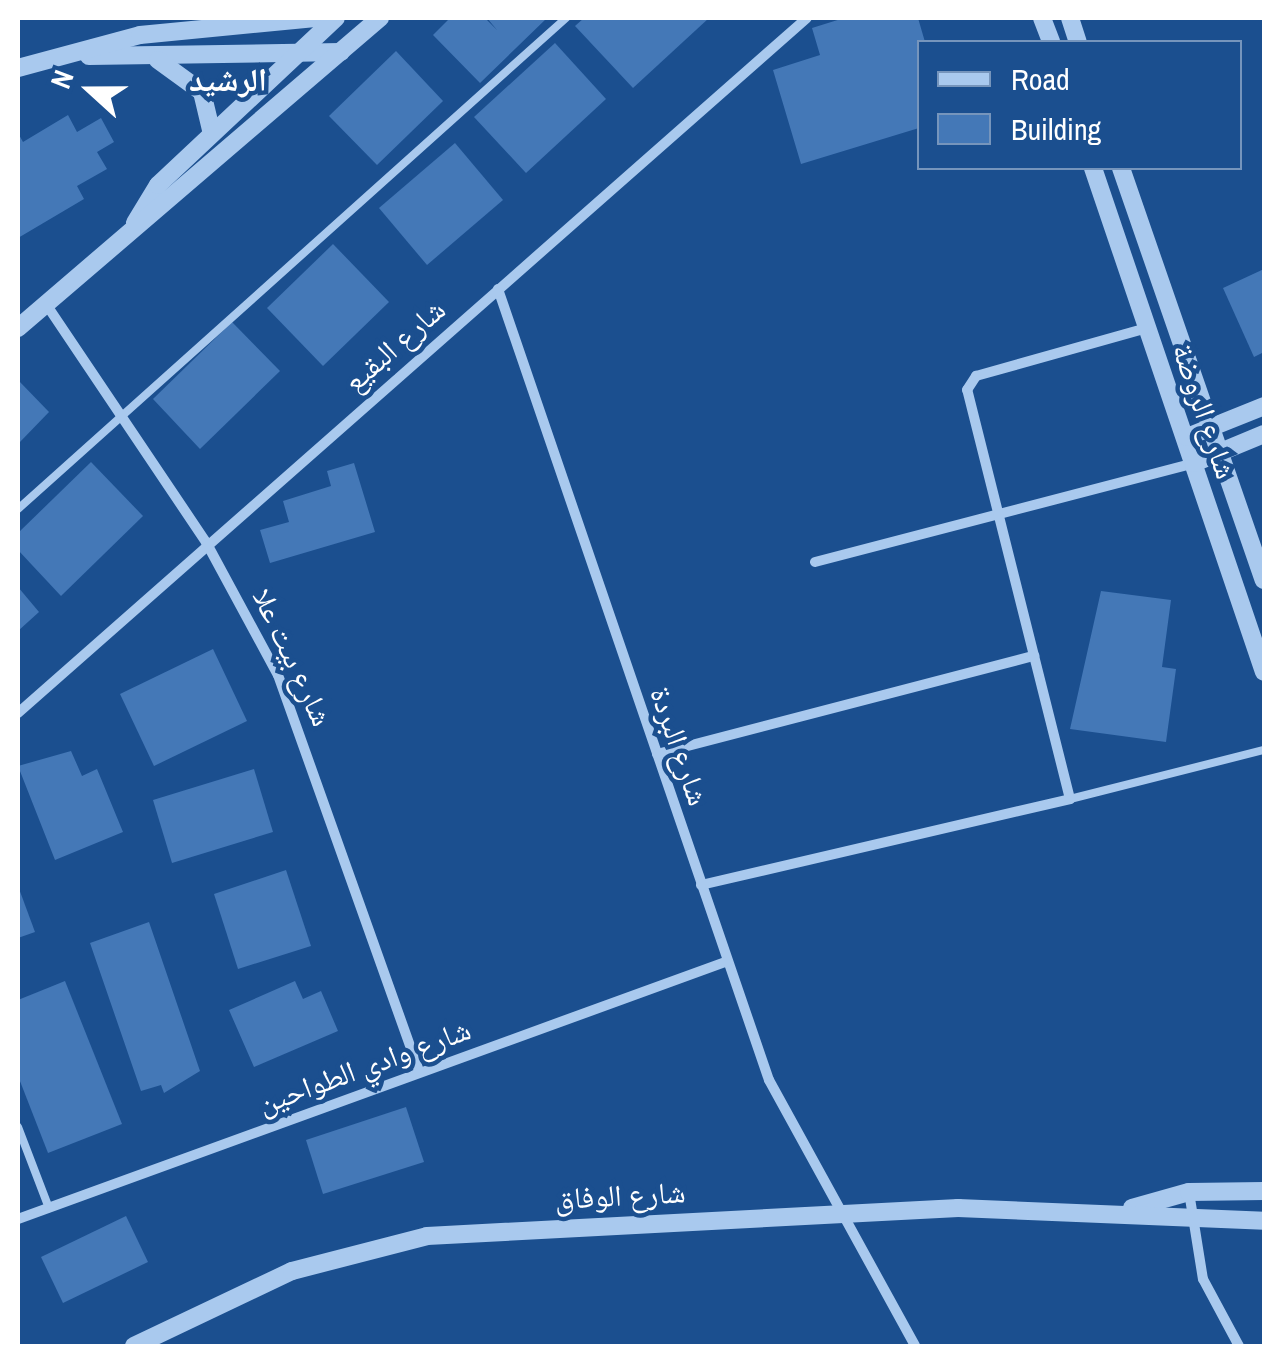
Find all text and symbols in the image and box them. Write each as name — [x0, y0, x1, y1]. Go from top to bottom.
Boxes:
north arrow — [40, 40, 140, 140]
legend — [917, 40, 1242, 170]
text: Road — [1011, 59, 1070, 99]
district label: الرشيد — [189, 61, 267, 99]
text: N — [41, 65, 83, 94]
text: Building — [1011, 109, 1101, 149]
street label: شارع البقيع — [336, 291, 452, 399]
street label: شارع الروضة — [1165, 339, 1245, 483]
street label: شارع بيت علا — [245, 582, 341, 732]
street label: شارع البردة — [643, 682, 717, 810]
street label: شارع وادي الطواحين — [253, 1011, 475, 1121]
street label: شارع الوفاق — [554, 1174, 686, 1216]

